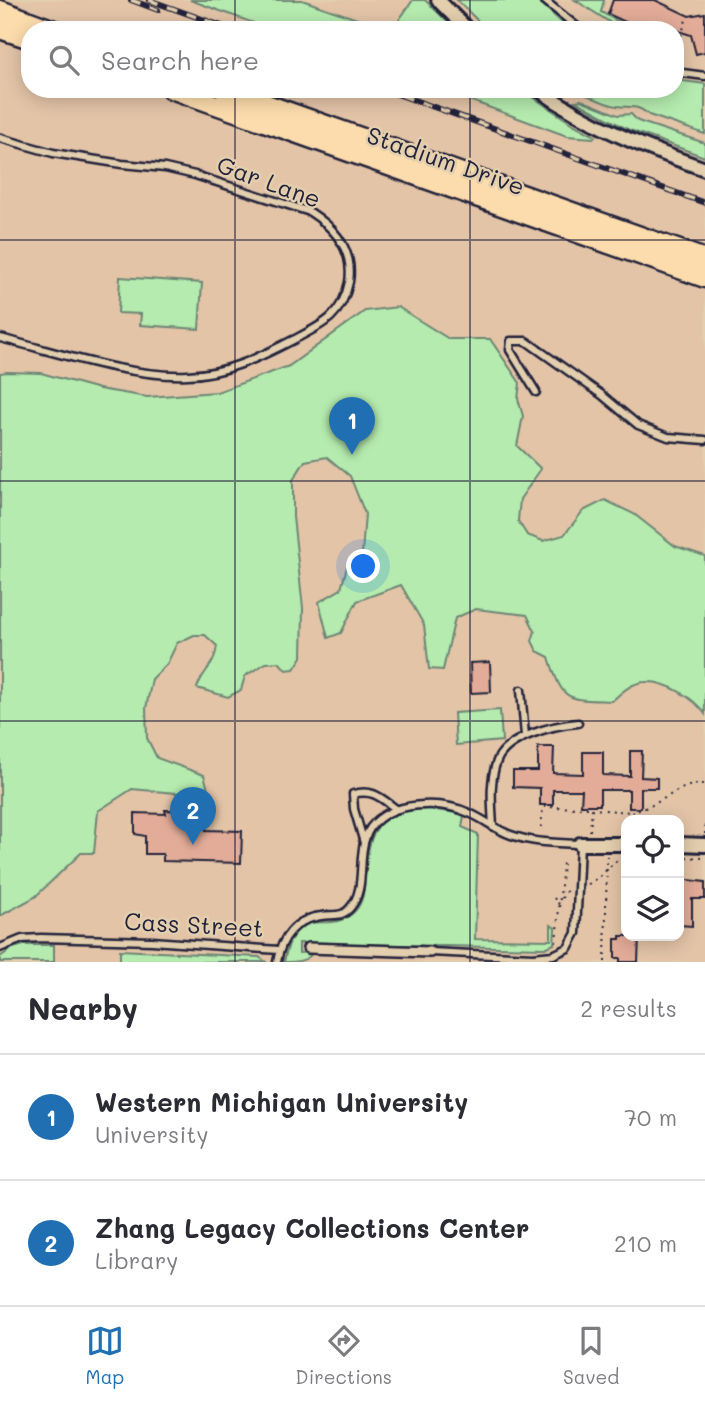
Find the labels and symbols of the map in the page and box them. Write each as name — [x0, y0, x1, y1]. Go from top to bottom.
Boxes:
street label: Stadium Drive — [363, 118, 529, 202]
street label: Gar Lane — [213, 148, 325, 214]
pin: 1 — [329, 397, 375, 455]
your location — [346, 549, 380, 583]
pin: 2 — [170, 787, 216, 845]
street label: Cass Street — [124, 905, 264, 943]

